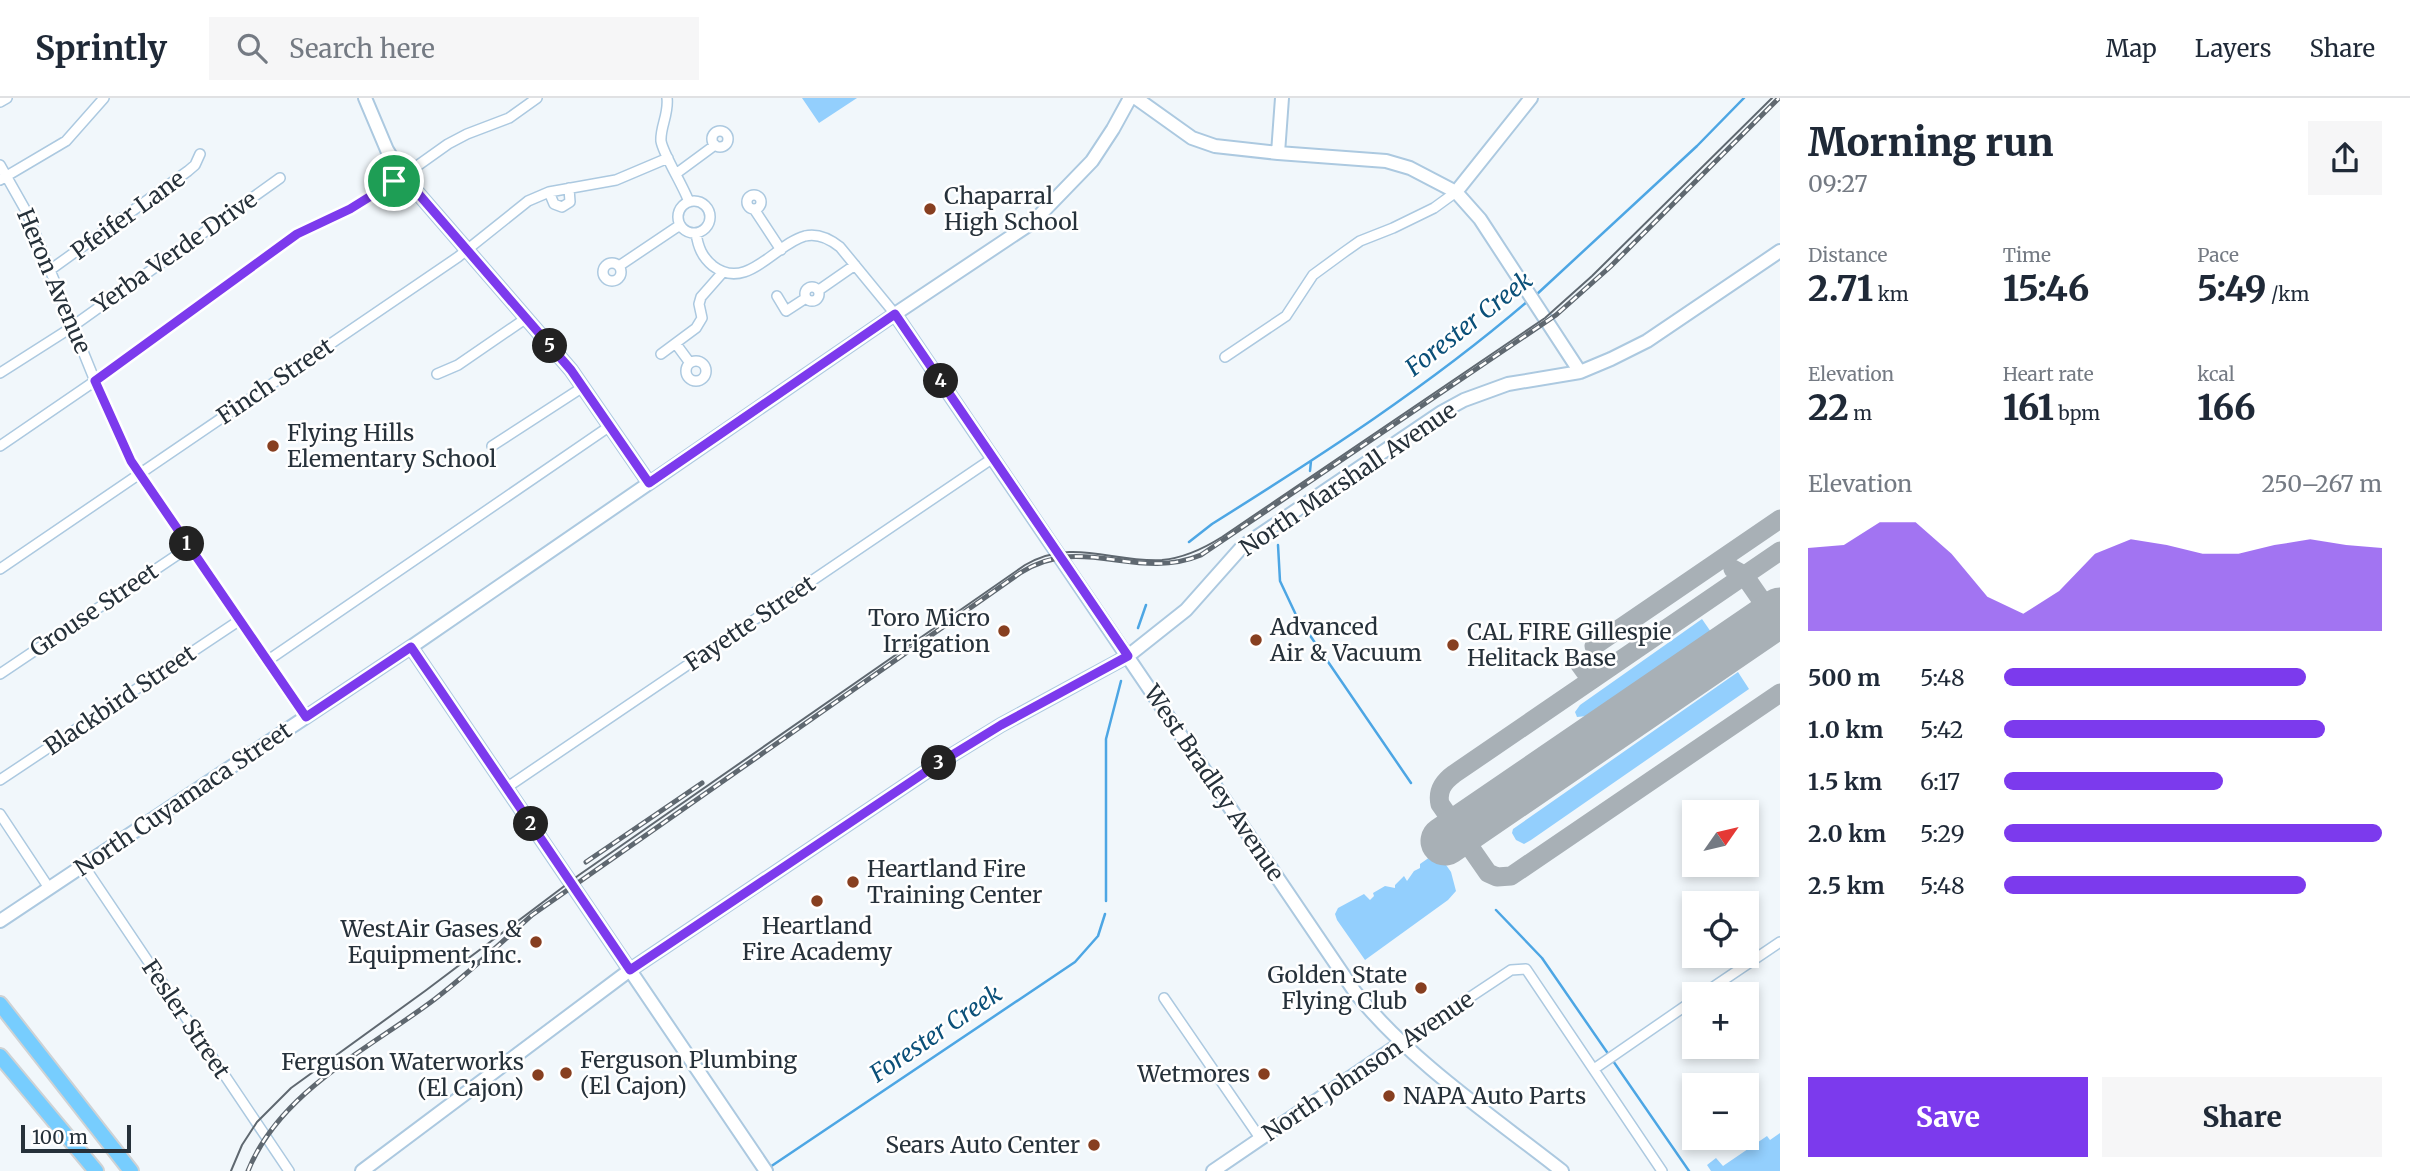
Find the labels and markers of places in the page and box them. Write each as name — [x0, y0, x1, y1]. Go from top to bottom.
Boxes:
pin — [364, 151, 424, 211]
place label: Chaparral High School — [944, 181, 1079, 236]
marker: Chaparral High School — [922, 201, 938, 217]
pin: 5 — [532, 328, 568, 364]
pin: 4 — [923, 364, 958, 398]
place label: Flying Hills Elementary School — [287, 418, 496, 473]
marker: Flying Hills Elementary School — [265, 438, 281, 454]
pin: 1 — [170, 526, 204, 562]
place label: Toro Micro Irrigation — [868, 603, 990, 658]
place label: Advanced Air & Vacuum — [1269, 612, 1422, 667]
place label: CAL FIRE Gillespie Helitack Base — [1467, 617, 1671, 672]
marker: Toro Micro Irrigation — [996, 623, 1012, 639]
marker: Advanced Air & Vacuum — [1248, 632, 1264, 648]
marker: CAL FIRE Gillespie Helitack Base — [1445, 637, 1461, 653]
pin: 3 — [922, 746, 956, 780]
pin: 2 — [514, 806, 548, 842]
place label: Heartland Fire Training Center — [867, 854, 1042, 909]
marker: Heartland Fire Training Center — [845, 874, 861, 890]
marker: Heartland Fire Academy — [809, 893, 825, 909]
place label: Heartland Fire Academy — [742, 911, 893, 966]
place label: WestAir Gases & Equipment, Inc. — [340, 914, 523, 969]
marker: WestAir Gases & Equipment, Inc. — [528, 934, 544, 950]
place label: Golden State Flying Club — [1267, 960, 1407, 1015]
marker: Golden State Flying Club — [1413, 980, 1429, 996]
place label: Ferguson Plumbing (El Cajon) — [580, 1045, 797, 1100]
place label: Ferguson Waterworks (El Cajon) — [281, 1047, 524, 1102]
place label: Wetmores — [1136, 1059, 1250, 1088]
marker: Ferguson Plumbing (El Cajon) — [558, 1065, 574, 1081]
marker: Wetmores — [1256, 1066, 1272, 1082]
marker: Ferguson Waterworks (El Cajon) — [530, 1067, 546, 1083]
place label: NAPA Auto Parts — [1403, 1081, 1586, 1110]
marker: NAPA Auto Parts — [1381, 1088, 1397, 1104]
place label: Sears Auto Center — [885, 1130, 1080, 1159]
marker: Sears Auto Center — [1086, 1137, 1102, 1153]

